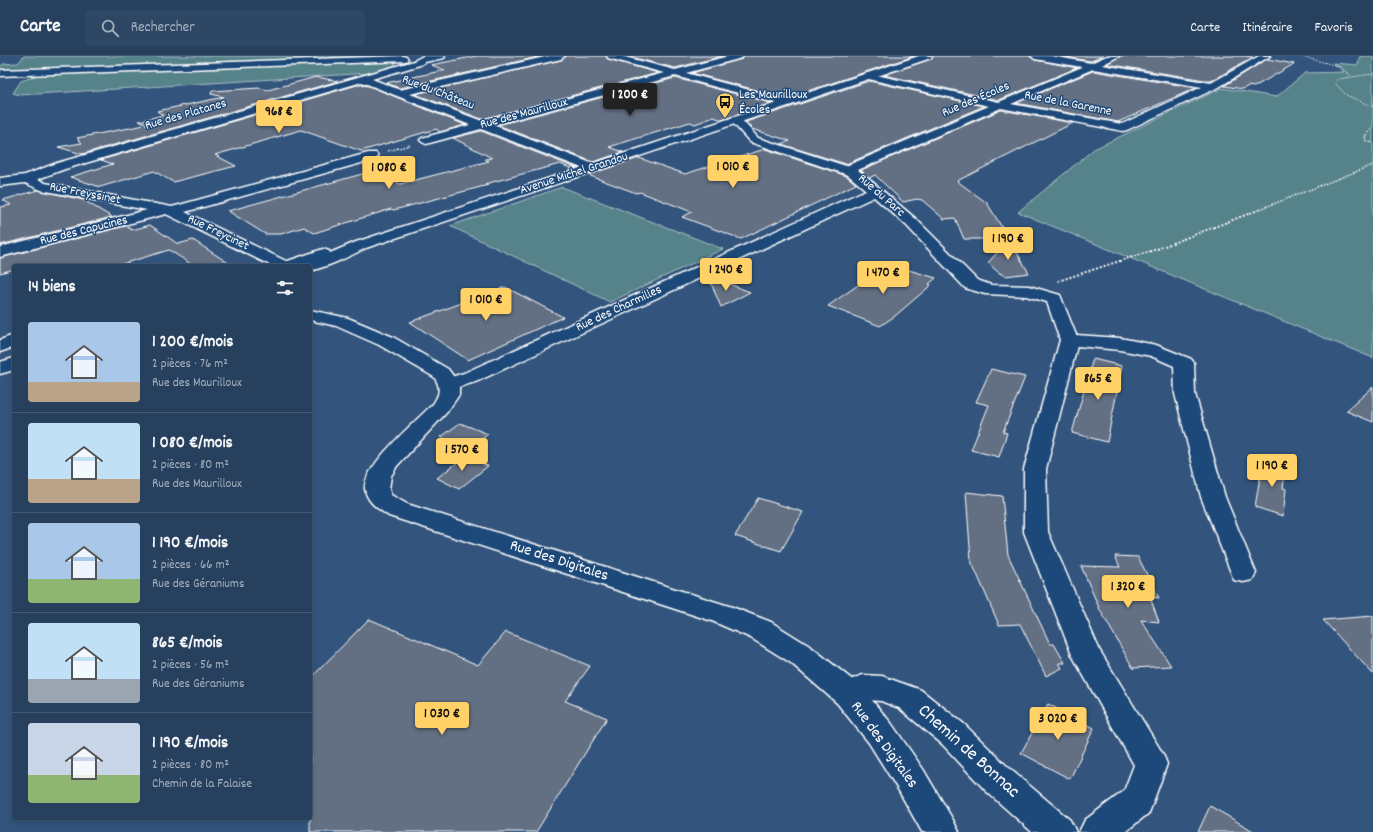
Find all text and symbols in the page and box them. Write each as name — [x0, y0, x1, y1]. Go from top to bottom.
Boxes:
search box — [85, 10, 365, 46]
text: Carte — [20, 14, 61, 41]
icon: search — [99, 17, 121, 39]
text: Rechercher — [131, 17, 195, 39]
text: Carte — [1190, 18, 1220, 38]
text: Itinéraire — [1242, 18, 1292, 38]
text: Favoris — [1314, 18, 1353, 38]
street label: Rue du Château — [399, 70, 477, 116]
street label: Rue des Écoles — [939, 77, 1013, 123]
pin: 1 200 € — [593, 83, 667, 117]
text: 1 200 € — [612, 86, 648, 105]
place label: Les Maurilloux Écoles — [739, 86, 808, 120]
street label: Rue de la Garenne — [1023, 86, 1114, 122]
bus stop icon: Les Maurilloux Écoles — [714, 91, 736, 119]
street label: Rue des Maurilloux — [478, 93, 570, 135]
street label: Rue des Platanes — [143, 94, 229, 136]
pin: 968 € — [251, 100, 307, 134]
text: 968 € — [265, 103, 293, 122]
street label: Avenue Michel Grandou — [518, 148, 630, 200]
pin: 1 010 € — [696, 155, 770, 189]
pin: 1 080 € — [352, 156, 426, 190]
text: 1 010 € — [716, 158, 750, 177]
text: 1 080 € — [371, 159, 407, 178]
street label: Rue du Parc — [853, 170, 909, 222]
street label: Rue Freyssinet — [48, 178, 122, 210]
street label: Rue Freycinet — [184, 210, 252, 256]
street label: Rue des Capucines — [38, 211, 130, 251]
pin: 1 190 € — [971, 227, 1045, 261]
text: 1 190 € — [992, 230, 1024, 249]
pin: 1 240 € — [689, 258, 763, 292]
text: 1 240 € — [709, 261, 743, 280]
pin: 1 470 € — [846, 261, 920, 295]
text: 1 470 € — [866, 264, 900, 283]
text: 14 biens — [28, 276, 76, 300]
icon: filters — [274, 277, 296, 299]
street label: Rue des Charmilles — [573, 281, 665, 337]
pin: 1 010 € — [449, 288, 523, 322]
text: 1 010 € — [469, 291, 503, 310]
text: 1 200 €/mois — [152, 331, 233, 355]
icon: home — [60, 338, 108, 386]
text: 2 pièces · 76 m² — [152, 355, 228, 374]
pin: 865 € — [1070, 367, 1126, 401]
text: 865 € — [1084, 370, 1112, 389]
text: Rue des Maurilloux — [152, 374, 242, 393]
text: 1 080 €/mois — [152, 432, 233, 456]
pin: 1 570 € — [425, 438, 499, 472]
icon: home — [60, 439, 108, 487]
text: 1 570 € — [445, 441, 479, 460]
pin: 1 190 € — [1235, 454, 1309, 488]
text: 2 pièces · 80 m² — [152, 456, 229, 475]
text: 1 190 € — [1256, 457, 1288, 476]
text: Rue des Maurilloux — [152, 475, 242, 494]
text: 1 190 €/mois — [152, 532, 228, 556]
street label: Rue des Digitales — [507, 534, 612, 588]
icon: home — [60, 539, 108, 587]
text: 2 pièces · 66 m² — [152, 556, 229, 575]
text: Rue des Géraniums — [152, 575, 244, 594]
pin: 1 320 € — [1091, 575, 1165, 609]
text: 1 320 € — [1111, 578, 1145, 597]
text: 865 €/mois — [152, 632, 223, 656]
icon: home — [60, 639, 108, 687]
text: 2 pièces · 56 m² — [152, 656, 229, 675]
text: Rue des Géraniums — [152, 675, 244, 694]
street label: Rue des Digitales — [845, 697, 924, 793]
street label: Chemin de Bonnac — [911, 699, 1025, 805]
pin: 1 030 € — [405, 702, 479, 736]
text: 1 030 € — [424, 705, 460, 724]
pin: 3 020 € — [1021, 707, 1095, 741]
text: 3 020 € — [1039, 710, 1077, 729]
text: 1 190 €/mois — [152, 732, 228, 756]
icon: home — [60, 739, 108, 787]
text: 2 pièces · 80 m² — [152, 756, 229, 775]
text: Chemin de la Falaise — [152, 775, 252, 794]

